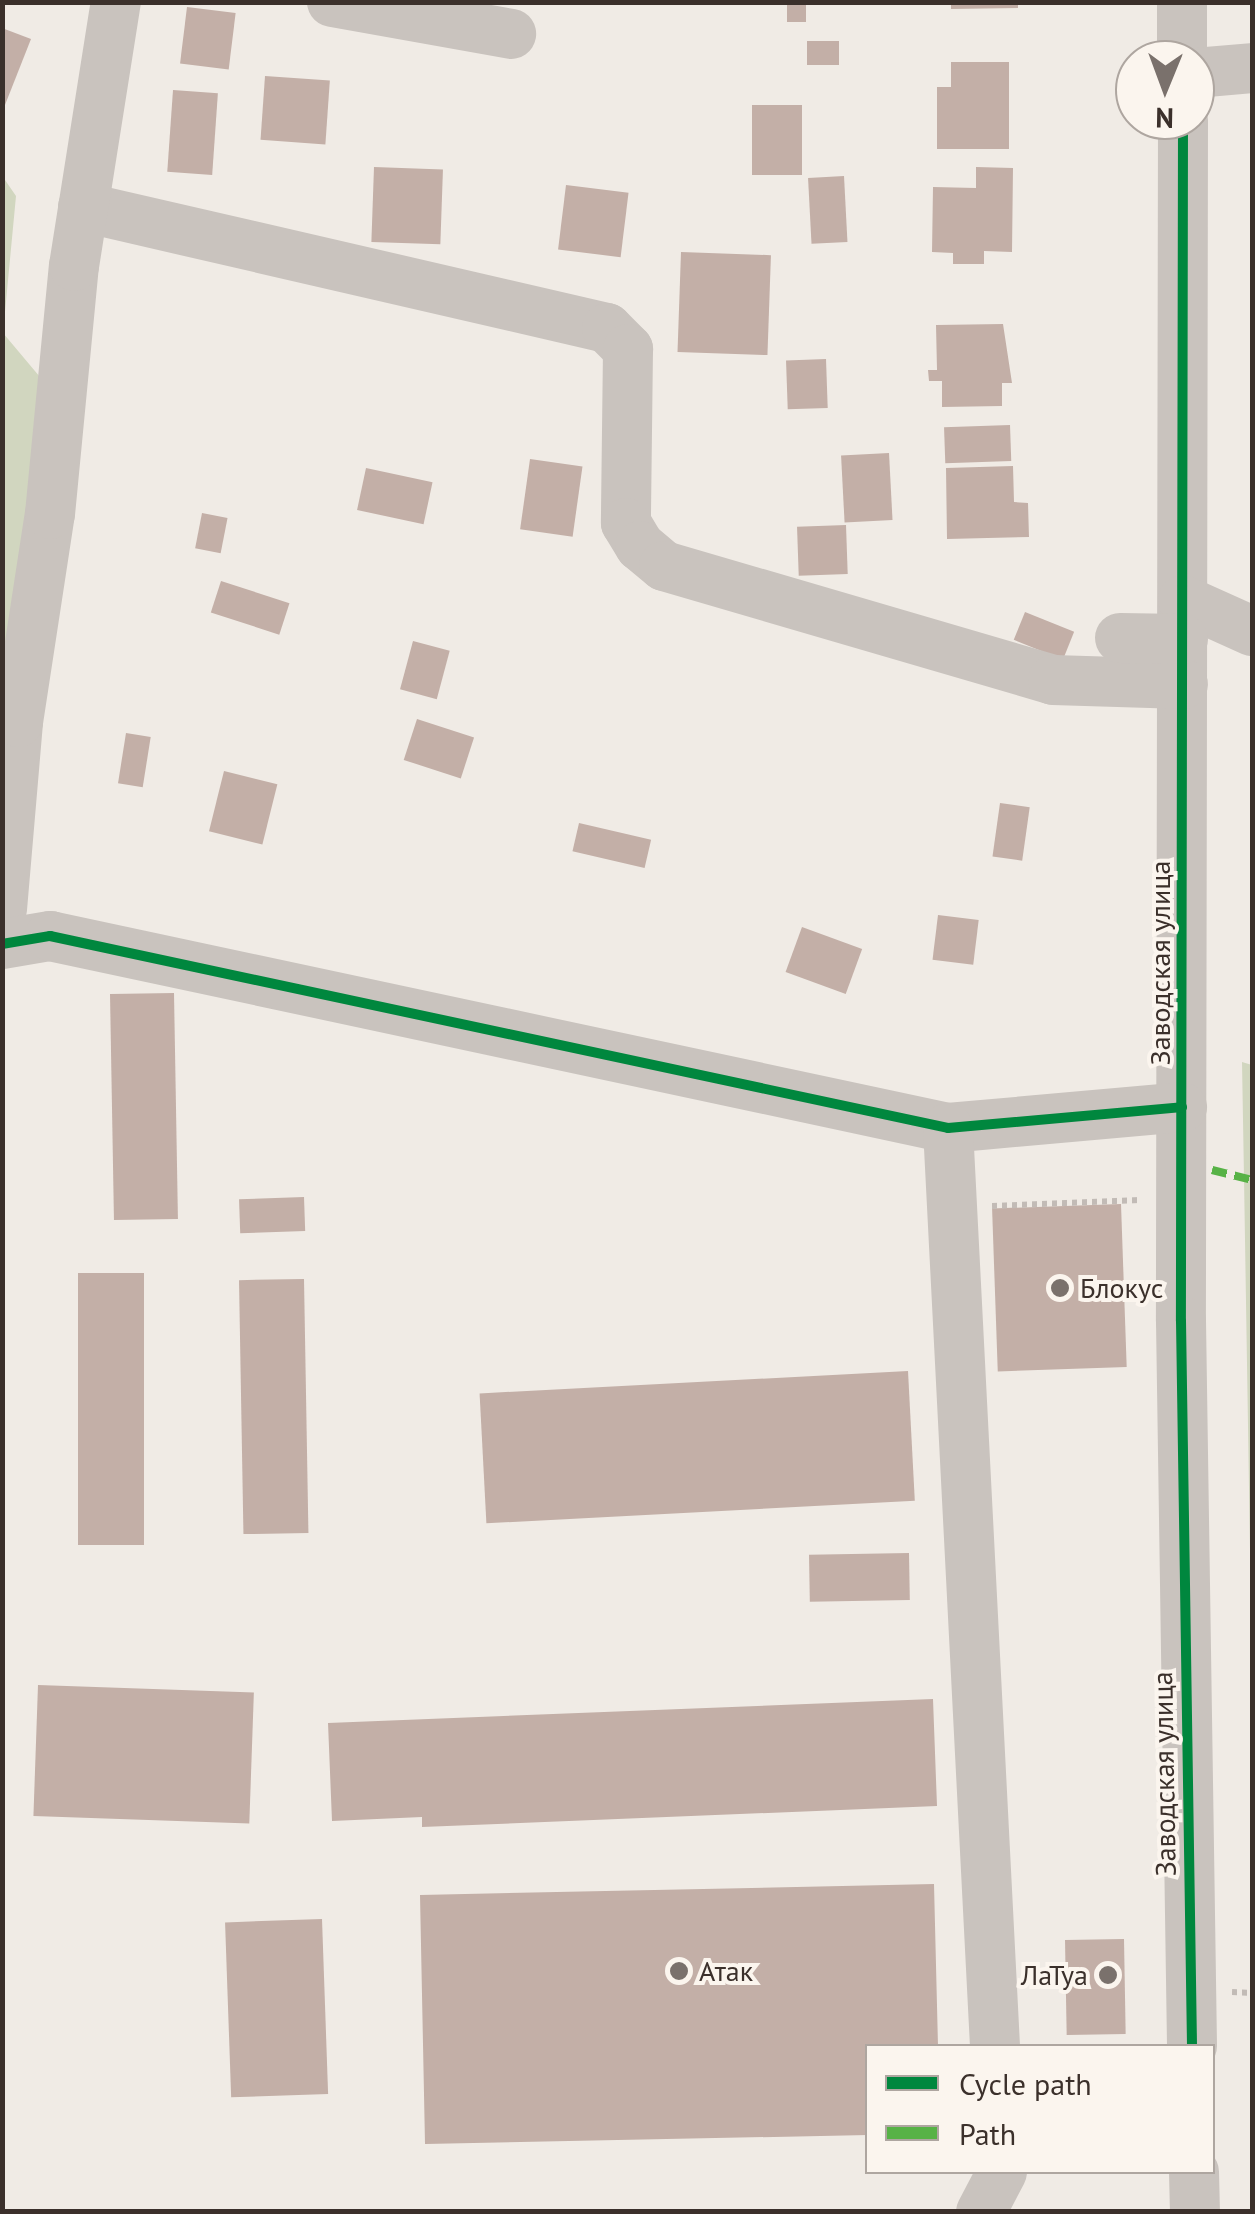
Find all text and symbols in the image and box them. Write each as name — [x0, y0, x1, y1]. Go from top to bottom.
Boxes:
north arrow — [1115, 40, 1215, 140]
text: N — [1155, 100, 1174, 137]
street label: Заводская улица — [1143, 861, 1177, 1065]
place label: Блокус — [1080, 1271, 1163, 1305]
marker: Блокус — [1049, 1277, 1071, 1299]
street label: Заводская улица — [1145, 1671, 1183, 1877]
place label: Атак — [699, 1954, 753, 1988]
place label: ЛаТуа — [1021, 1958, 1088, 1992]
marker: Атак — [668, 1960, 690, 1982]
marker: ЛаТуа — [1097, 1964, 1119, 1986]
legend — [865, 2044, 1215, 2174]
text: Cycle path — [959, 2064, 1092, 2103]
text: Path — [959, 2114, 1016, 2153]

